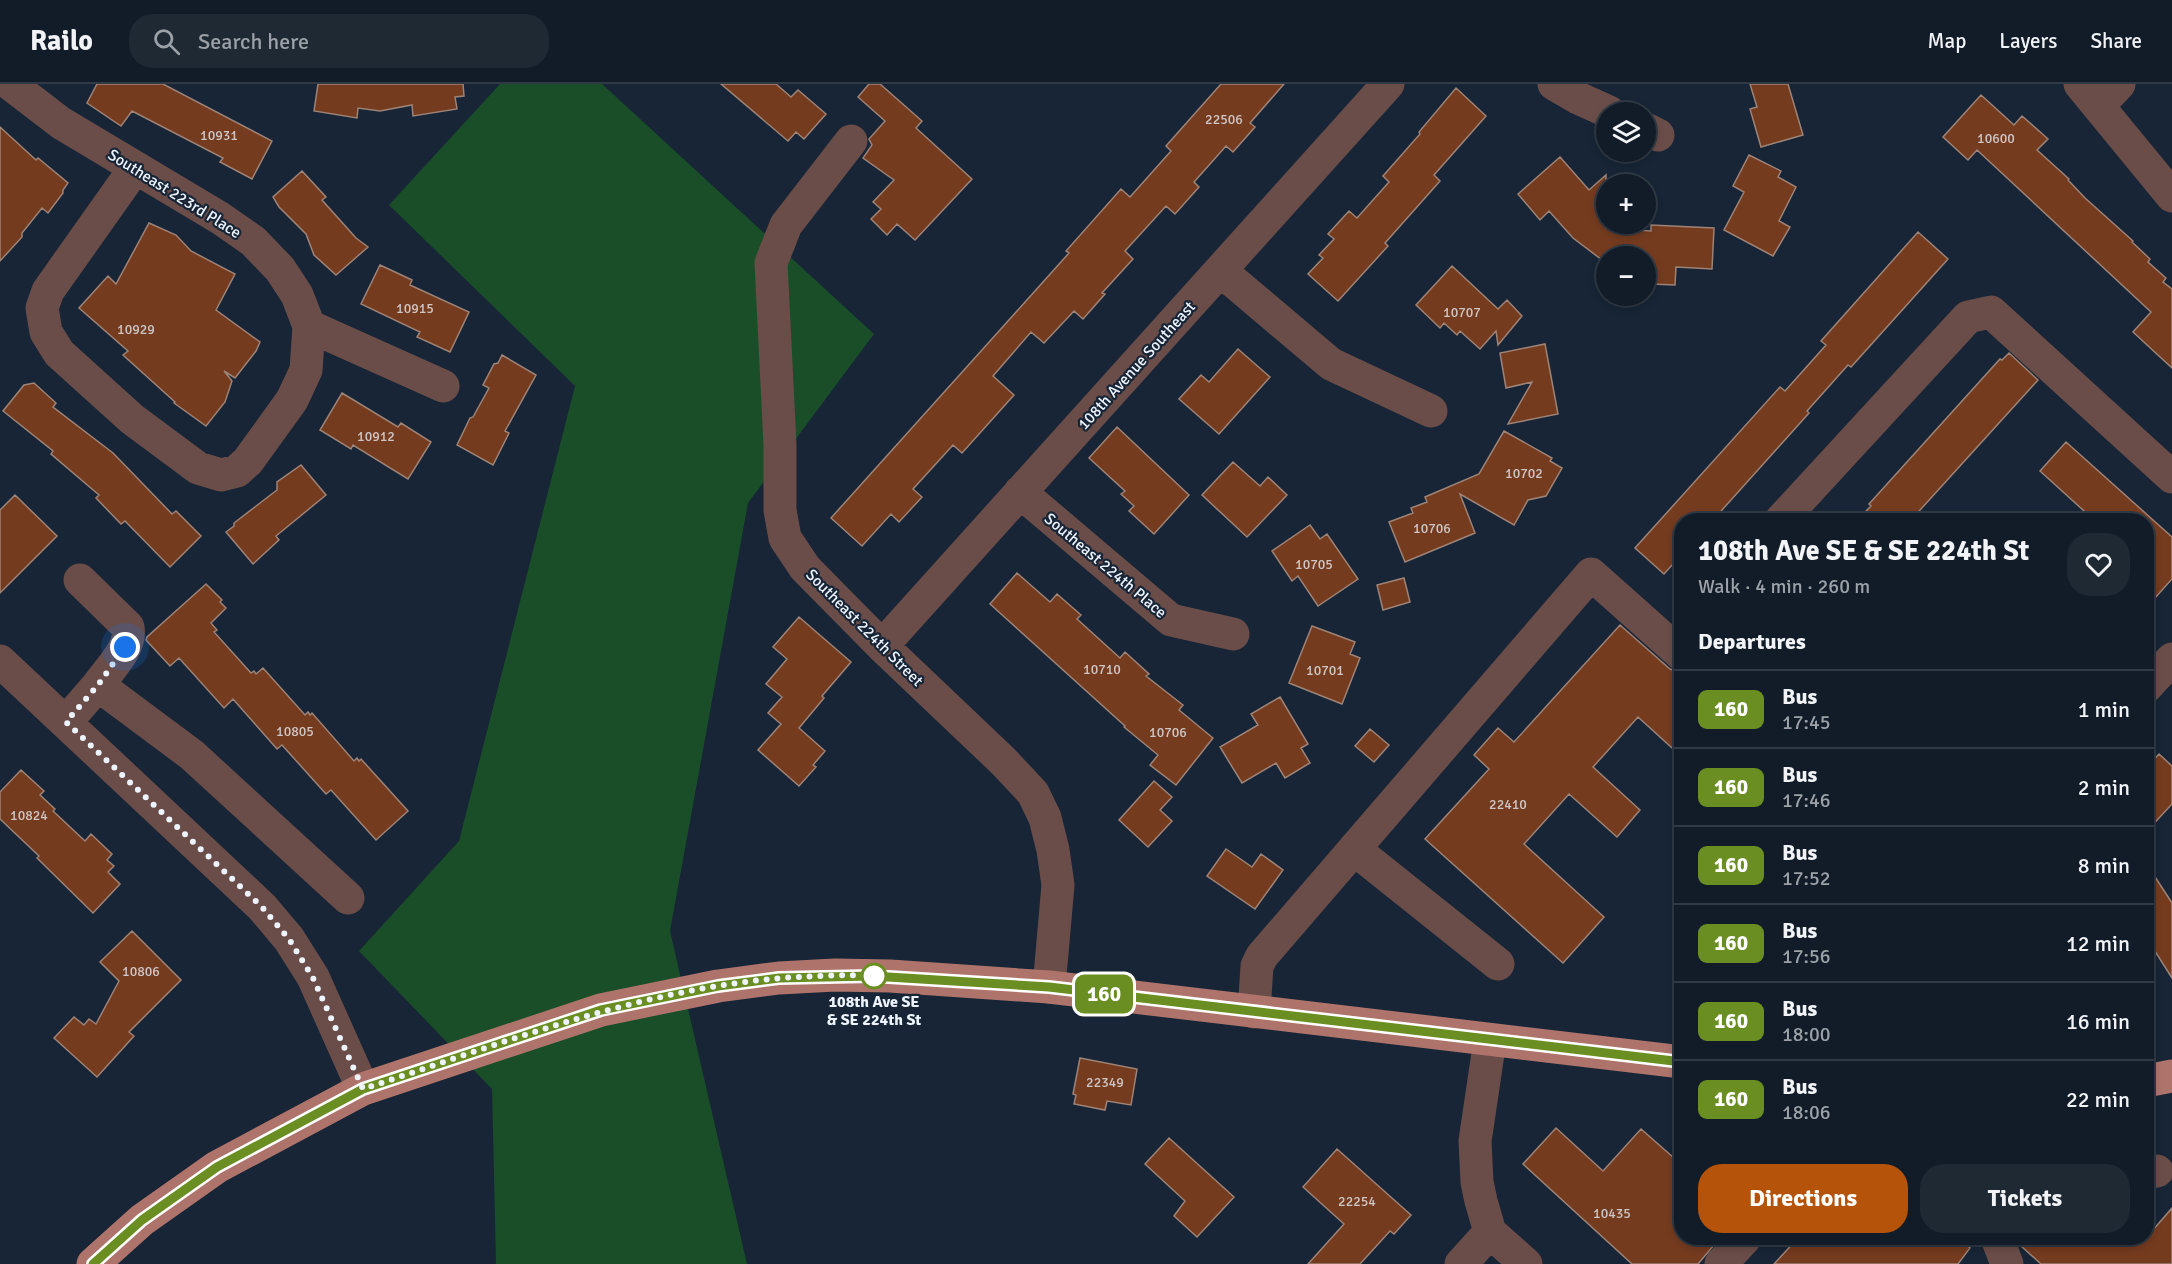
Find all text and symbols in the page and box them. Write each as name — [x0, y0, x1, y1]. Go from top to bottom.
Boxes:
search box — [129, 14, 549, 68]
text: Railo — [30, 24, 93, 58]
icon: search — [150, 25, 183, 58]
text: Search here — [198, 28, 309, 55]
text: Map — [1928, 28, 1966, 54]
text: Layers — [1999, 28, 2057, 54]
text: Share — [2090, 28, 2142, 54]
map controls — [1596, 102, 1656, 306]
button: layers — [1596, 102, 1656, 162]
house number: 22506 — [1205, 111, 1243, 128]
house number: 10931 — [200, 127, 238, 144]
house number: 10600 — [1977, 130, 2015, 147]
street label: Southeast 223rd Place — [104, 145, 245, 243]
button: + — [1596, 174, 1656, 234]
button: − — [1596, 246, 1656, 306]
street label: 108th Avenue Southeast — [1074, 297, 1200, 434]
house number: 10915 — [396, 300, 434, 317]
house number: 10707 — [1443, 304, 1481, 321]
house number: 10929 — [117, 321, 155, 338]
house number: 10912 — [357, 428, 395, 445]
house number: 10702 — [1505, 465, 1543, 482]
street label: Southeast 224th Place — [1040, 509, 1171, 623]
house number: 10706 — [1413, 520, 1451, 537]
button: heart — [2067, 533, 2130, 596]
text: 108th Ave SE & SE 224th St — [1698, 534, 2029, 568]
house number: 10705 — [1295, 556, 1333, 573]
street label: Southeast 224th Street — [801, 565, 927, 691]
text: Walk · 4 min · 260 m — [1698, 574, 1870, 599]
text: Departures — [1698, 628, 1806, 655]
your location — [110, 632, 140, 662]
house number: 10710 — [1083, 661, 1121, 678]
house number: 10701 — [1306, 662, 1344, 679]
text: Bus — [1782, 683, 1817, 710]
text: 160 — [1714, 696, 1748, 722]
text: 1 min — [2078, 696, 2130, 723]
text: 17:45 — [1782, 710, 1831, 735]
house number: 10805 — [276, 723, 314, 740]
house number: 10706 — [1149, 724, 1187, 741]
text: Bus — [1782, 761, 1817, 788]
text: 160 — [1714, 774, 1748, 800]
text: 2 min — [2078, 774, 2130, 801]
text: 17:46 — [1782, 788, 1831, 813]
house number: 22410 — [1489, 796, 1527, 813]
house number: 10824 — [10, 807, 48, 824]
text: Bus — [1782, 839, 1817, 866]
text: 160 — [1714, 852, 1748, 878]
text: 8 min — [2078, 852, 2130, 879]
text: 17:52 — [1782, 866, 1831, 891]
text: Bus — [1782, 917, 1817, 944]
text: 160 — [1714, 930, 1748, 956]
text: 12 min — [2066, 930, 2130, 957]
text: 17:56 — [1782, 944, 1831, 969]
house number: 10806 — [122, 963, 160, 980]
marker: 108th Ave SE & SE 224th St — [861, 963, 887, 989]
line badge: 160 — [1070, 974, 1138, 1014]
text: 160 — [1087, 981, 1121, 1007]
place label: 108th Ave SE & SE 224th St — [827, 992, 921, 1030]
text: Bus — [1782, 995, 1817, 1022]
text: 160 — [1714, 1008, 1748, 1034]
text: 16 min — [2066, 1008, 2130, 1035]
text: 18:00 — [1782, 1022, 1831, 1047]
text: Bus — [1782, 1073, 1817, 1100]
house number: 22349 — [1086, 1074, 1124, 1091]
text: 160 — [1714, 1086, 1748, 1112]
text: 22 min — [2066, 1086, 2130, 1113]
text: 18:06 — [1782, 1100, 1831, 1125]
button: Directions — [1698, 1164, 1908, 1233]
button: Tickets — [1920, 1164, 2130, 1233]
house number: 22254 — [1338, 1193, 1376, 1210]
house number: 10435 — [1593, 1205, 1631, 1222]

